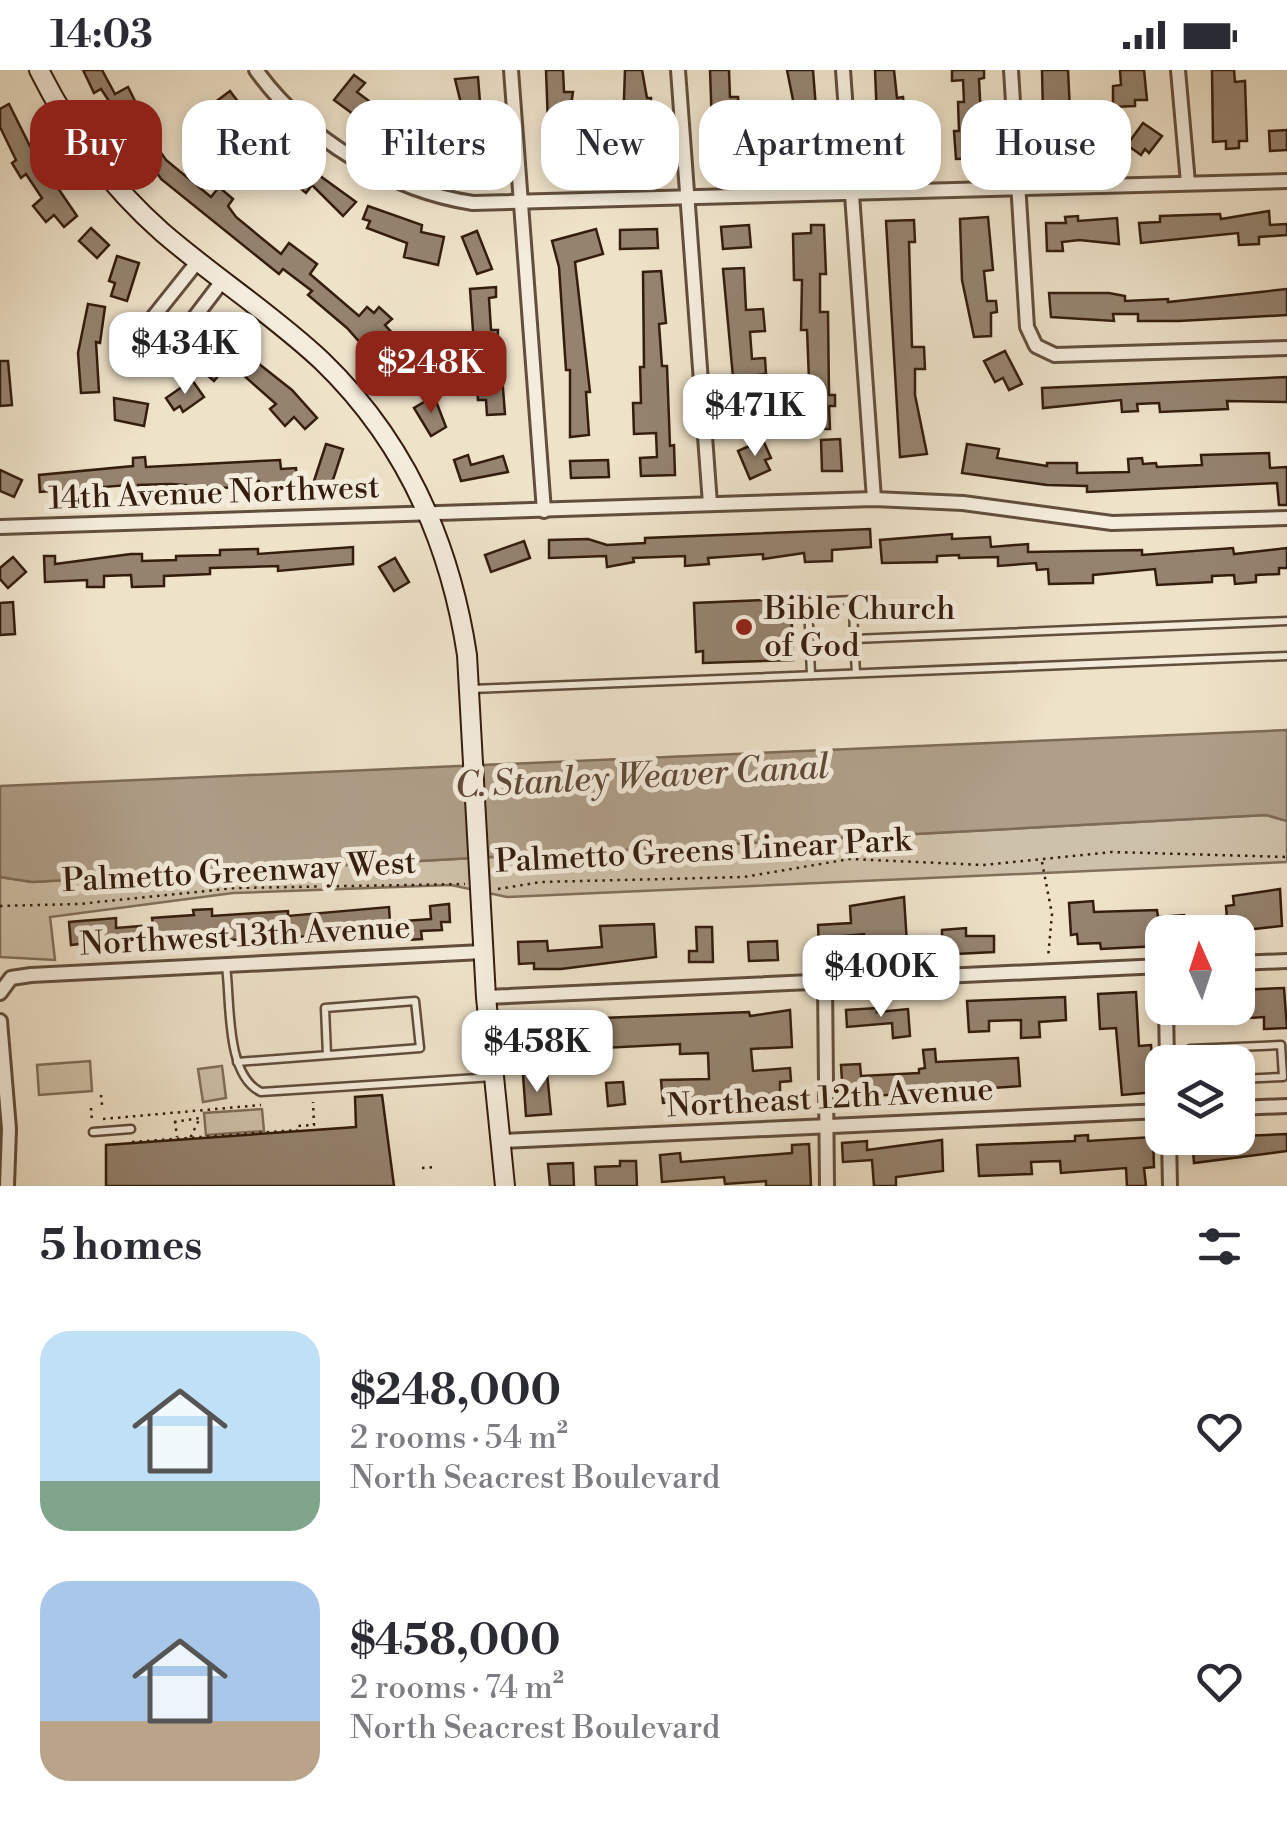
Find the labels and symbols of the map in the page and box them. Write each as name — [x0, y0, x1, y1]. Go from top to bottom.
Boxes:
pin: $434K — [115, 312, 255, 397]
pin: $248K — [361, 331, 501, 416]
pin: $471K — [685, 374, 825, 459]
street label: 14th Avenue Northwest — [48, 467, 380, 519]
place label: Bible Church of God — [763, 589, 955, 666]
marker: Bible Church of God — [733, 616, 755, 638]
water label: C. Stanley Weaver Canal — [454, 746, 830, 808]
street label: Palmetto Greens Linear Park — [494, 820, 914, 882]
street label: Palmetto Greenway West — [61, 843, 417, 901]
street label: Northwest 13th Avenue — [79, 907, 411, 965]
north arrow — [1145, 915, 1255, 1025]
pin: $400K — [811, 935, 951, 1020]
pin: $458K — [467, 1010, 607, 1095]
street label: Northeast 12th Avenue — [666, 1069, 994, 1127]

